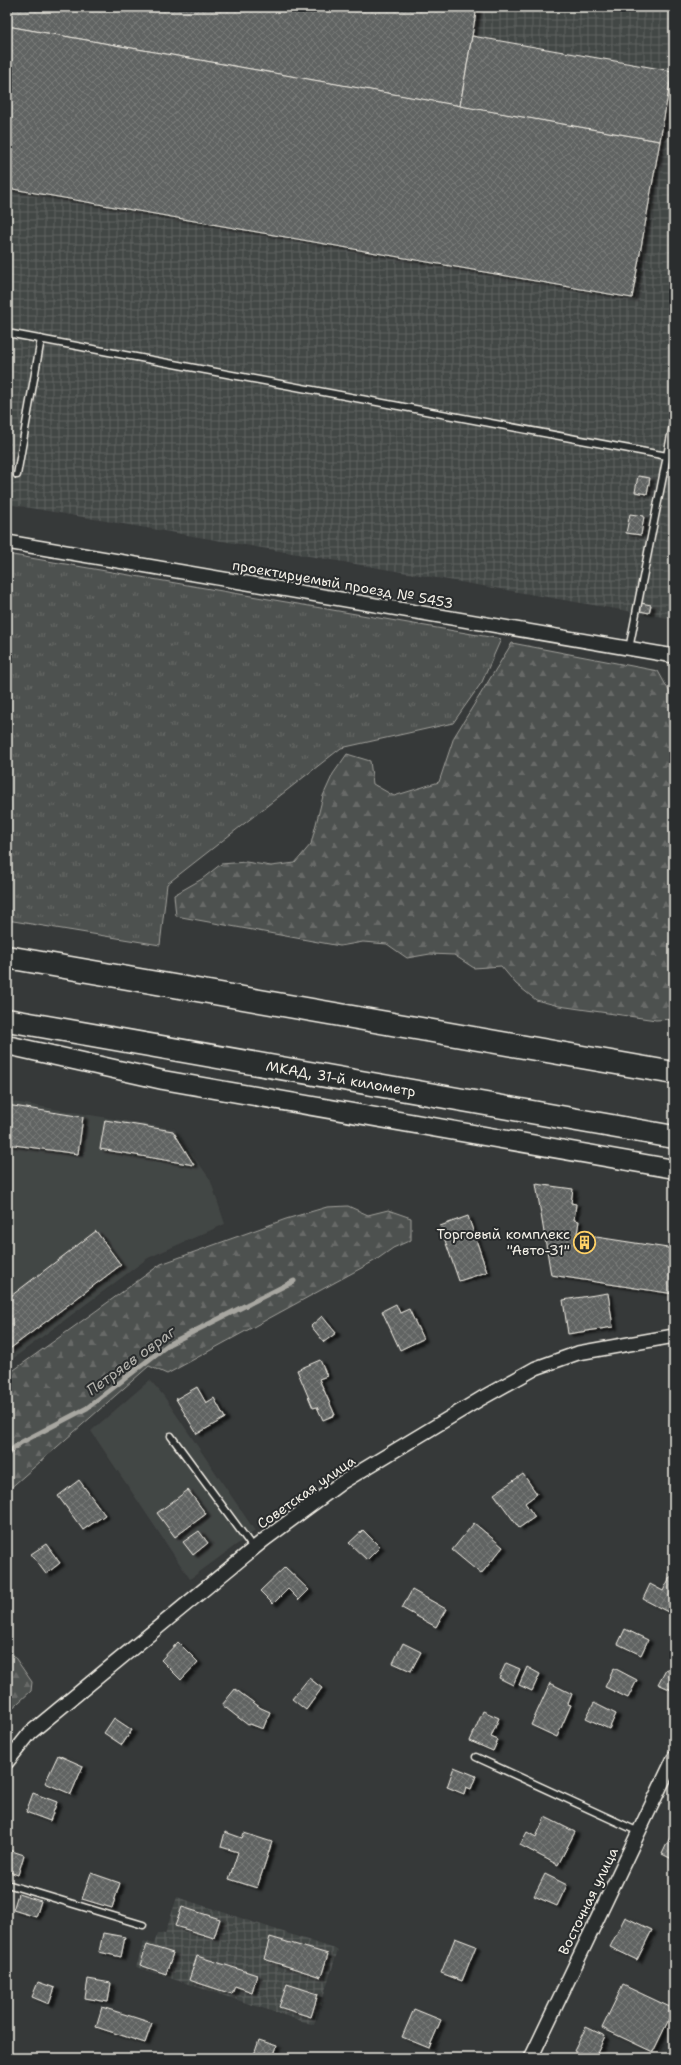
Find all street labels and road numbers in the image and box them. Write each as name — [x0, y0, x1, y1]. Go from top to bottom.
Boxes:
street label: проектируемый проезд № 5453 — [231, 556, 455, 612]
street label: МКАД, 31-й километр — [265, 1057, 417, 1101]
street label: Советская улица — [253, 1451, 359, 1533]
street label: Восточная улица — [554, 1844, 622, 1958]

